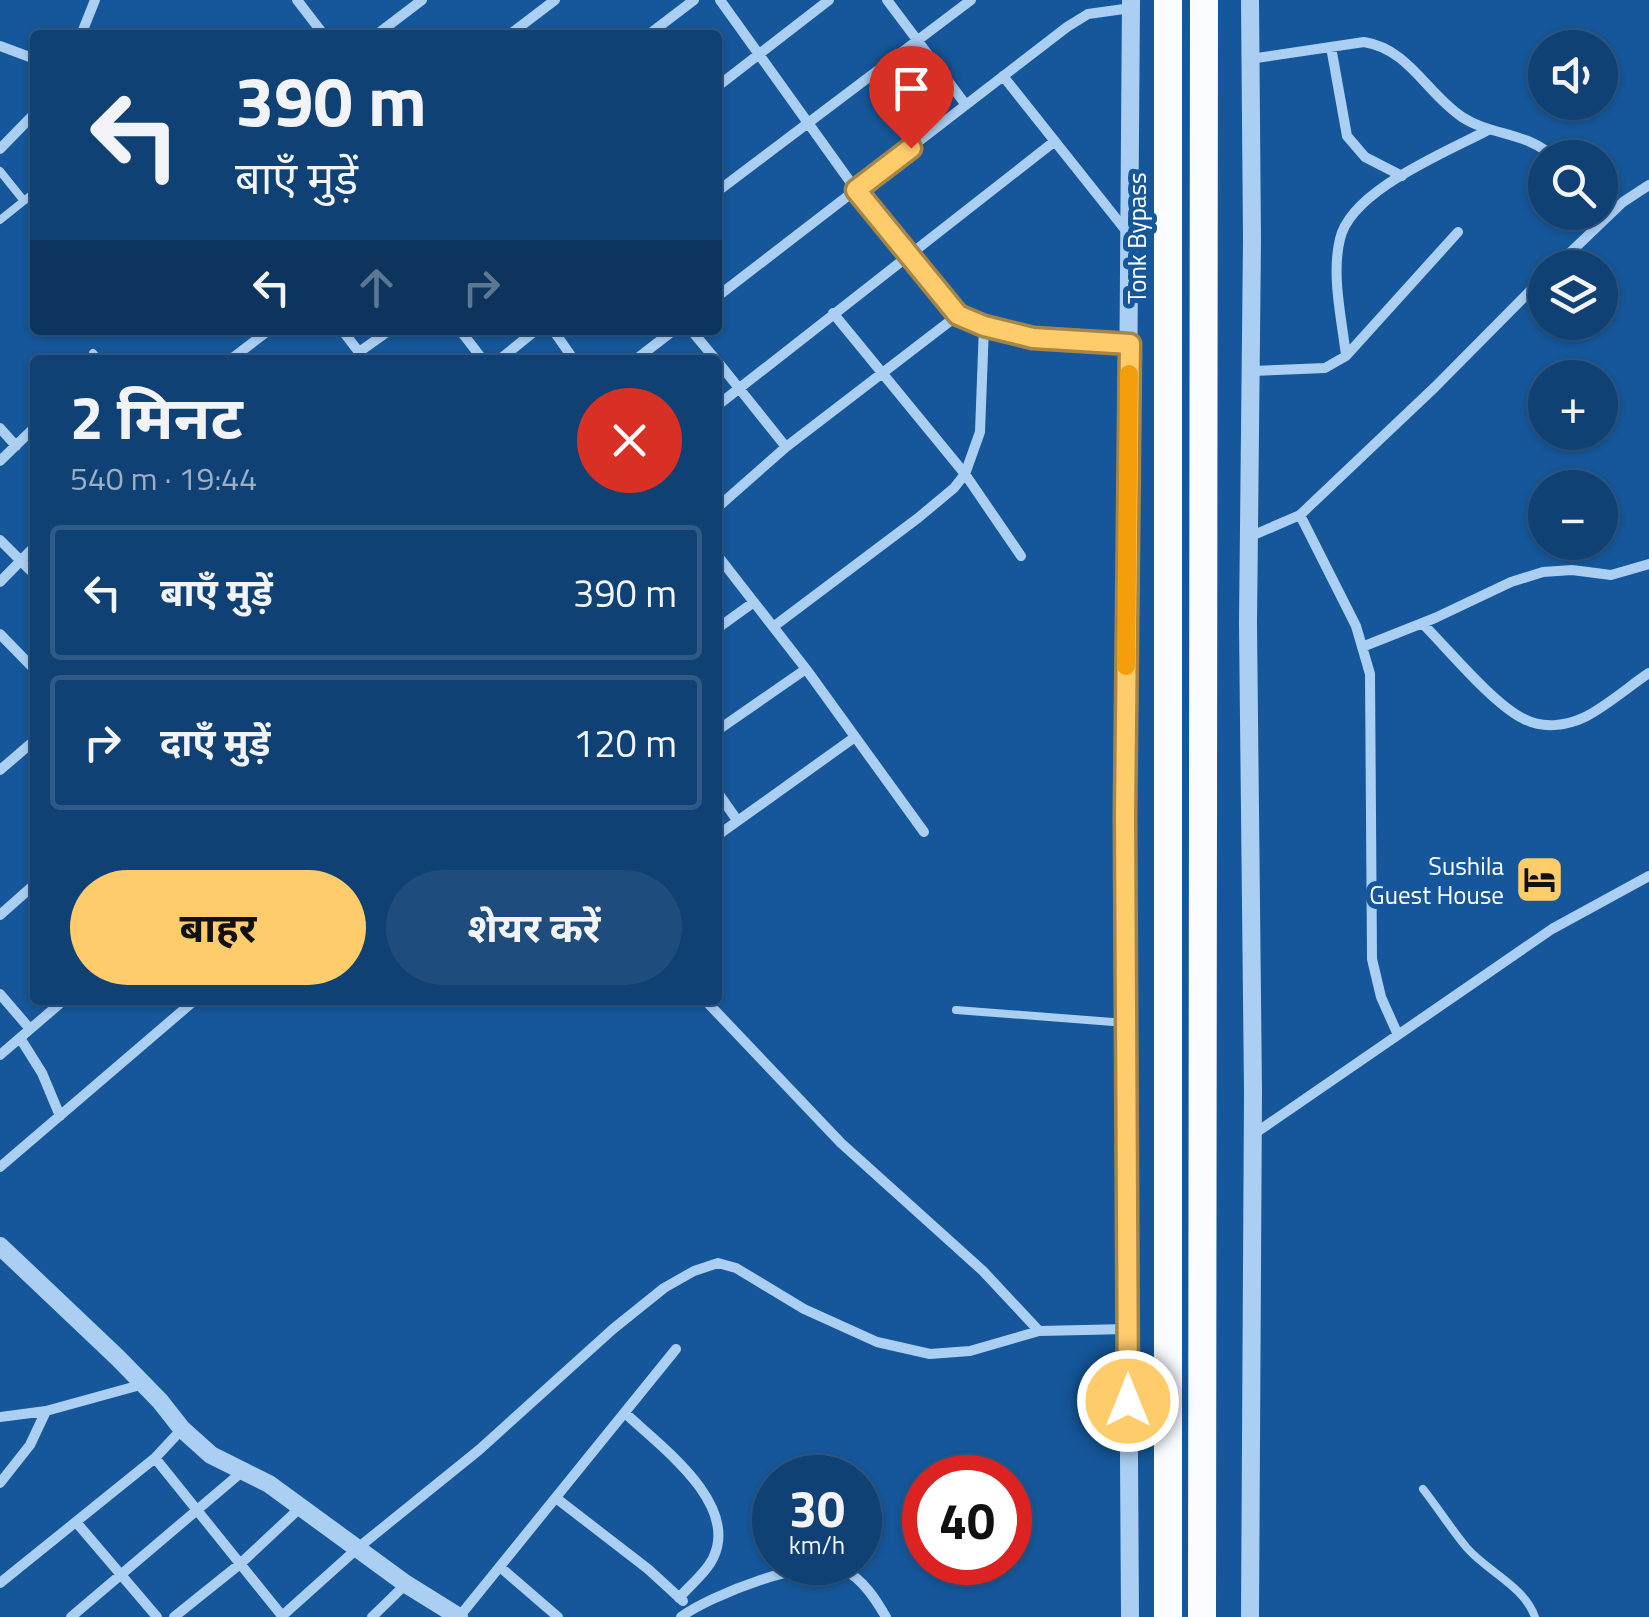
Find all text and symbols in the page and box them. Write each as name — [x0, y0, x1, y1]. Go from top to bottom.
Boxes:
map controls — [1528, 30, 1618, 560]
button: sound — [1528, 30, 1618, 120]
pin — [869, 46, 954, 149]
text: 390 m — [235, 47, 427, 153]
icon: arrive — [884, 61, 939, 116]
icon: left — [70, 70, 200, 200]
button: search — [1528, 140, 1618, 230]
text: बाएँ मुड़ें — [235, 143, 358, 211]
street label: Tonk Bypass — [1118, 172, 1156, 304]
button: layers — [1528, 250, 1618, 340]
icon: left — [244, 260, 299, 315]
icon: ahead — [349, 260, 404, 315]
icon: right — [454, 260, 509, 315]
button: + — [1528, 360, 1618, 450]
text: 2 मिनट — [70, 371, 243, 462]
button: close — [577, 388, 682, 493]
text: 540 m · 19:44 — [70, 454, 257, 502]
button: − — [1528, 470, 1618, 560]
text: बाएँ मुड़ें — [160, 563, 273, 621]
text: 390 m — [573, 564, 677, 622]
icon: left — [75, 565, 130, 620]
text: दाएँ मुड़ें — [160, 713, 270, 771]
text: 120 m — [573, 714, 677, 772]
icon: right — [75, 715, 130, 770]
place label: Sushila Guest House — [1369, 847, 1504, 914]
hotel icon: Sushila Guest House — [1513, 854, 1565, 906]
button: बाहर — [70, 870, 366, 985]
button: शेयर करें — [386, 870, 682, 985]
position arrow — [1076, 1349, 1180, 1453]
speed limit sign: 40 — [902, 1455, 1032, 1585]
text: 30 — [789, 1470, 845, 1546]
text: km/h — [789, 1526, 845, 1564]

